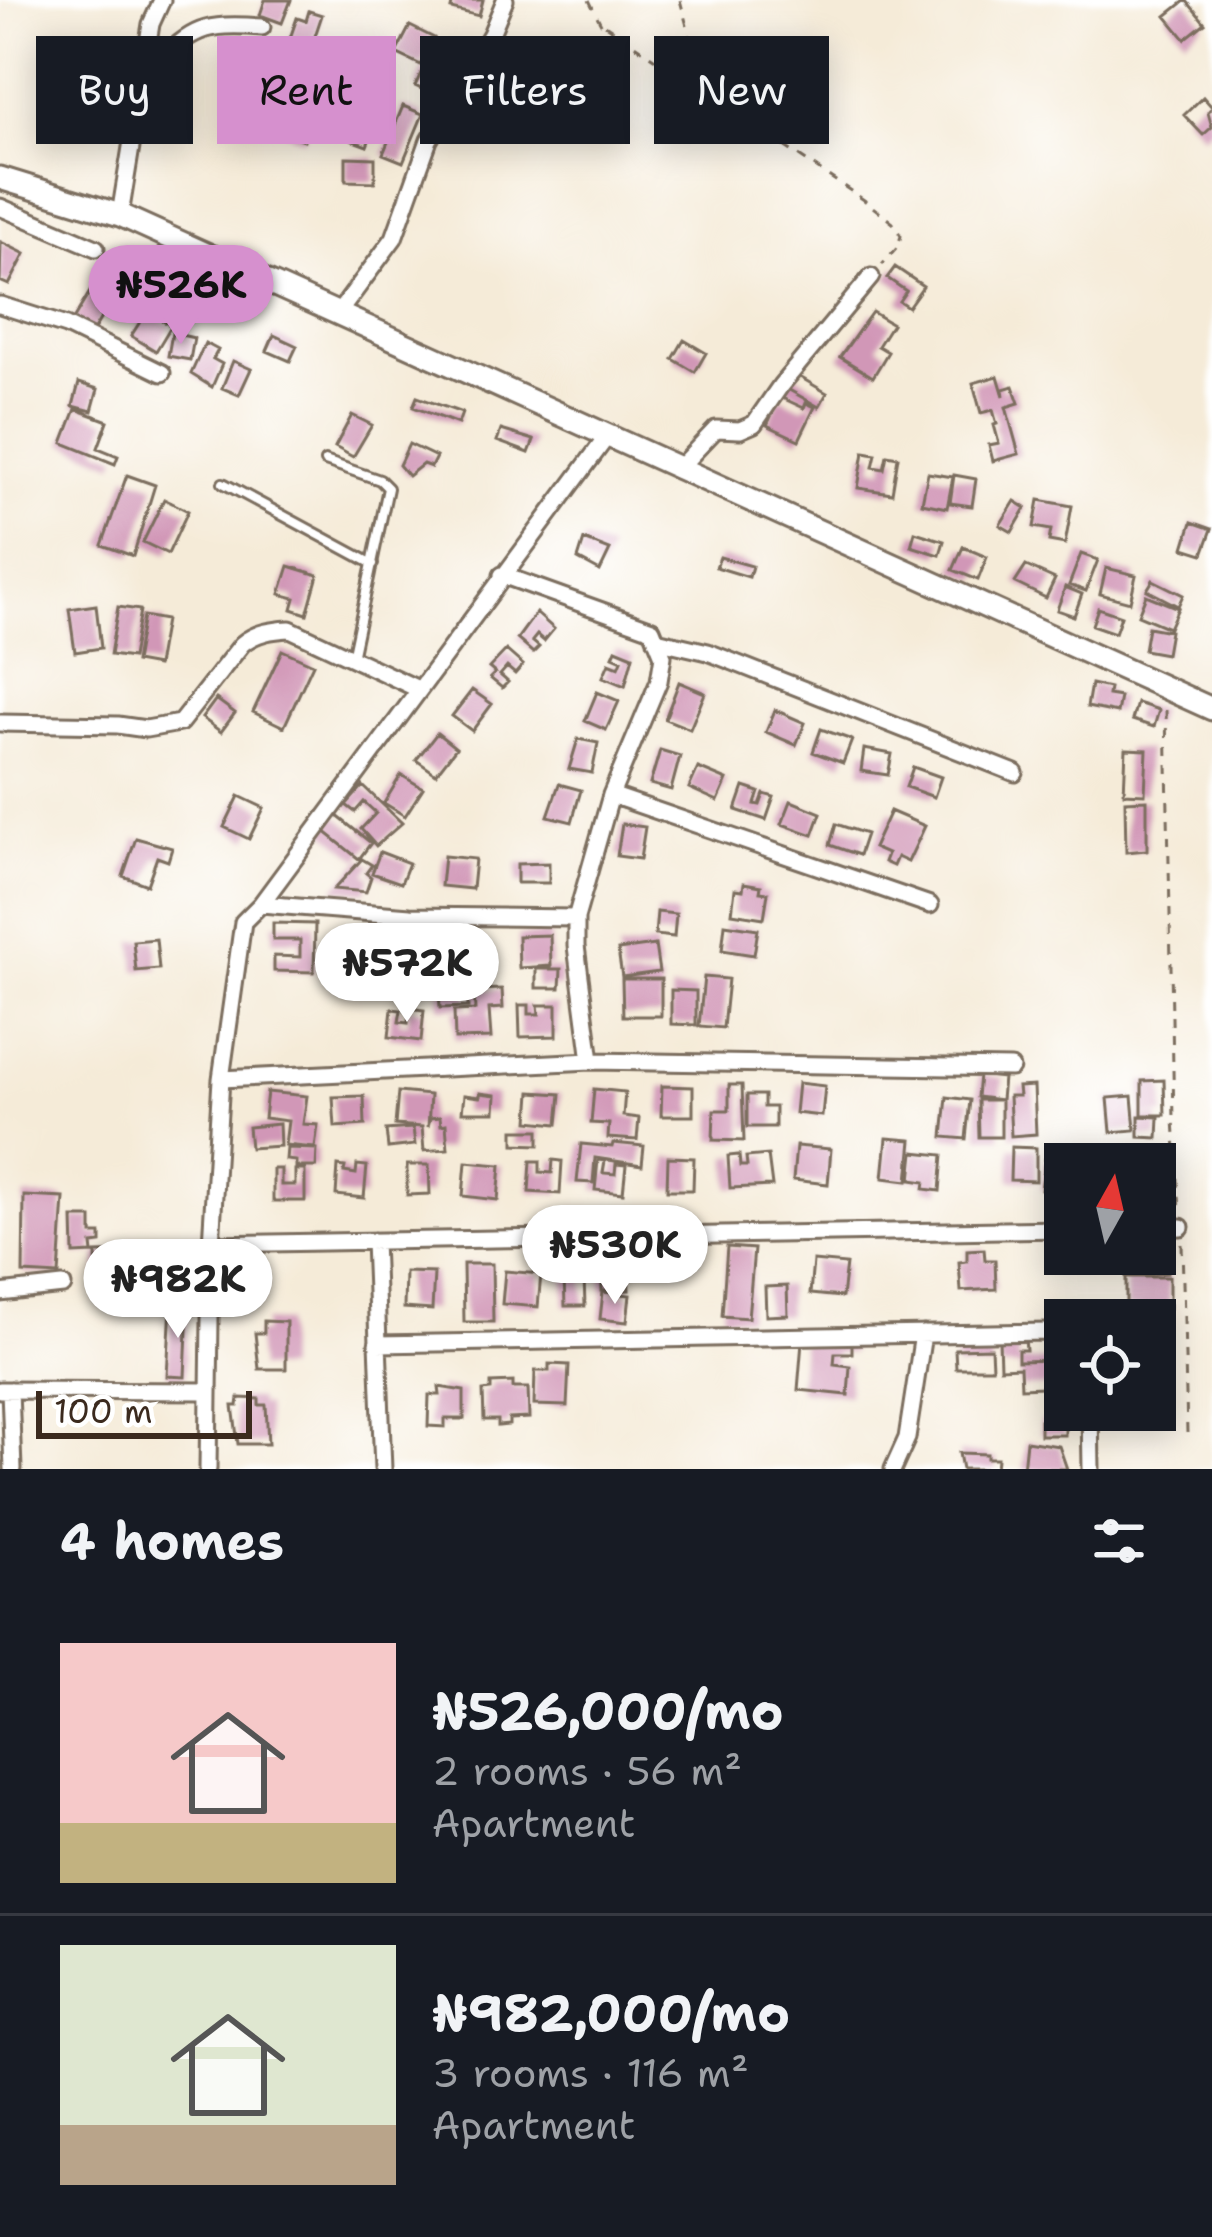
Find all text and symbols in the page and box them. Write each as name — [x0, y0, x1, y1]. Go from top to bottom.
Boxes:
chip: Buy — [36, 36, 193, 144]
chip: Rent — [217, 36, 396, 144]
chip: Filters — [420, 36, 630, 144]
chip: New — [654, 36, 829, 144]
pin: ₦526K — [97, 245, 265, 347]
text: ₦526K — [115, 258, 247, 310]
pin: ₦572K — [323, 923, 491, 1025]
text: ₦572K — [342, 936, 472, 988]
north arrow — [1044, 1143, 1176, 1275]
map controls — [1044, 1143, 1176, 1431]
pin: ₦530K — [531, 1205, 699, 1307]
text: ₦530K — [549, 1218, 681, 1270]
pin: ₦982K — [94, 1239, 262, 1341]
text: ₦982K — [110, 1252, 246, 1304]
button: locate — [1044, 1299, 1176, 1431]
scale bar — [36, 1385, 252, 1438]
text: 100 m — [54, 1389, 153, 1434]
text: 4 homes — [60, 1507, 284, 1575]
icon: filters — [1086, 1508, 1152, 1574]
text: ₦526,000/mo — [432, 1677, 784, 1745]
icon: home — [156, 1691, 300, 1835]
text: 2 rooms · 56 m² — [432, 1745, 742, 1797]
text: Apartment — [432, 1797, 635, 1849]
text: ₦982,000/mo — [432, 1979, 790, 2047]
icon: home — [156, 1993, 300, 2137]
text: 3 rooms · 116 m² — [432, 2047, 749, 2099]
text: Apartment — [432, 2099, 635, 2151]

